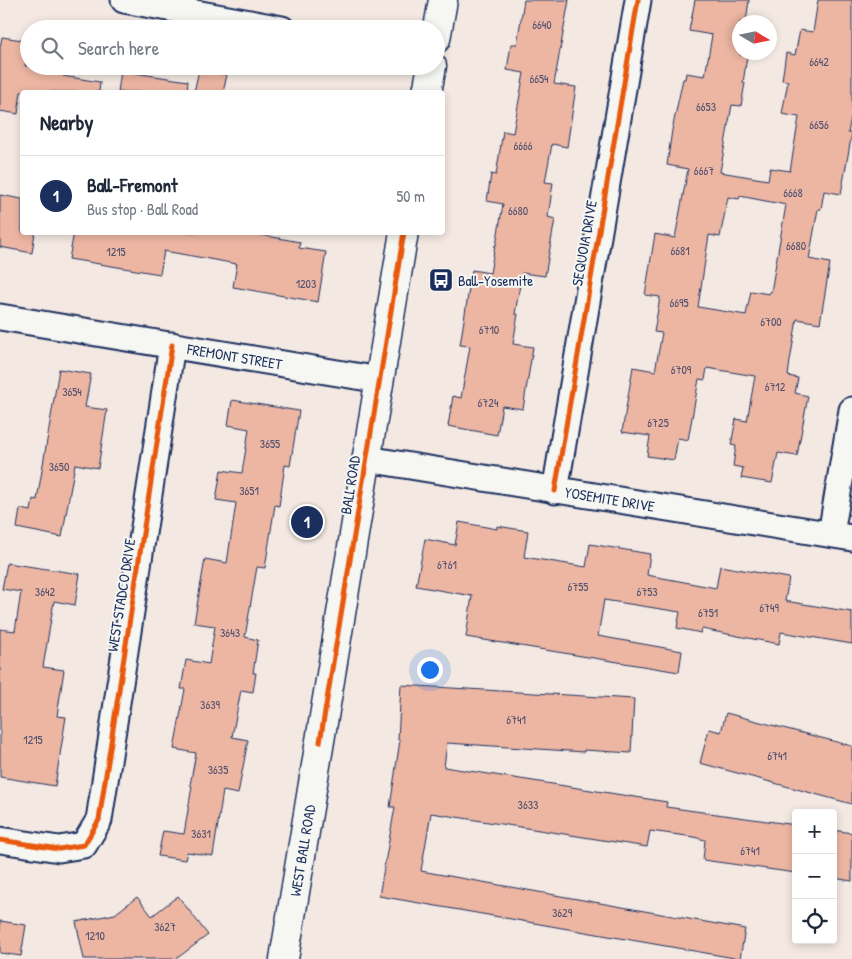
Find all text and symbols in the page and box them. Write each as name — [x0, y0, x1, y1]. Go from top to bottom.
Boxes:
north arrow — [732, 15, 777, 60]
house number: 6640 — [532, 16, 552, 33]
search box — [20, 20, 445, 75]
icon: search — [38, 34, 66, 62]
text: Search here — [78, 35, 159, 61]
house number: 6642 — [809, 53, 829, 70]
house number: 6654 — [529, 70, 549, 87]
house number: 6653 — [696, 98, 716, 115]
text: Nearby — [40, 108, 93, 137]
house number: 6656 — [809, 116, 829, 133]
house number: 6666 — [513, 137, 533, 154]
house number: 6667 — [694, 162, 714, 179]
text: Ball-Fremont — [87, 172, 178, 198]
house number: 6668 — [783, 184, 803, 201]
text: 1 — [53, 185, 59, 207]
text: 50 m — [397, 185, 425, 207]
text: Bus stop · Ball Road — [87, 198, 198, 220]
street label: SEQUOIA DRIVE — [566, 198, 602, 288]
house number: 6680 — [508, 202, 528, 219]
house number: 6680 — [786, 237, 806, 254]
house number: 6681 — [670, 242, 690, 259]
house number: 1215 — [106, 243, 126, 260]
bus stop icon: Ball-Yosemite — [428, 267, 454, 293]
place label: Ball-Yosemite — [458, 270, 533, 291]
house number: 1203 — [296, 275, 316, 292]
house number: 6695 — [669, 294, 689, 311]
house number: 6700 — [760, 313, 782, 330]
house number: 6710 — [479, 321, 499, 338]
street label: FREMONT STREET — [185, 338, 285, 374]
house number: 6709 — [671, 361, 692, 378]
house number: 6712 — [765, 378, 786, 395]
house number: 3654 — [62, 383, 82, 400]
house number: 6724 — [478, 394, 499, 411]
house number: 6725 — [647, 414, 669, 431]
house number: 3655 — [260, 435, 280, 452]
street label: BALL ROAD — [335, 453, 365, 516]
house number: 3650 — [49, 458, 69, 475]
street label: YOSEMITE DRIVE — [563, 481, 657, 516]
house number: 3651 — [239, 482, 259, 499]
pin: 1 — [291, 503, 323, 541]
street label: WEST STADCO DRIVE — [102, 537, 140, 653]
house number: 6761 — [437, 556, 457, 573]
house number: 6755 — [568, 578, 588, 595]
house number: 3642 — [35, 583, 56, 600]
house number: 6753 — [636, 583, 658, 600]
house number: 6749 — [759, 599, 779, 616]
house number: 6751 — [698, 604, 718, 621]
house number: 3643 — [220, 624, 240, 641]
your location — [417, 657, 443, 683]
house number: 3639 — [200, 696, 221, 713]
house number: 6741 — [506, 711, 526, 728]
house number: 1215 — [23, 731, 43, 748]
house number: 6741 — [767, 747, 787, 764]
house number: 3635 — [208, 761, 228, 778]
house number: 3633 — [518, 796, 538, 813]
street label: WEST BALL ROAD — [284, 802, 320, 898]
map controls — [792, 809, 837, 944]
button: + — [792, 809, 837, 854]
house number: 3631 — [191, 825, 211, 842]
house number: 6741 — [740, 842, 760, 859]
button: − — [792, 854, 837, 899]
button: locate — [792, 899, 837, 944]
house number: 3629 — [552, 904, 573, 921]
house number: 3627 — [154, 918, 176, 935]
house number: 1210 — [85, 927, 105, 944]

